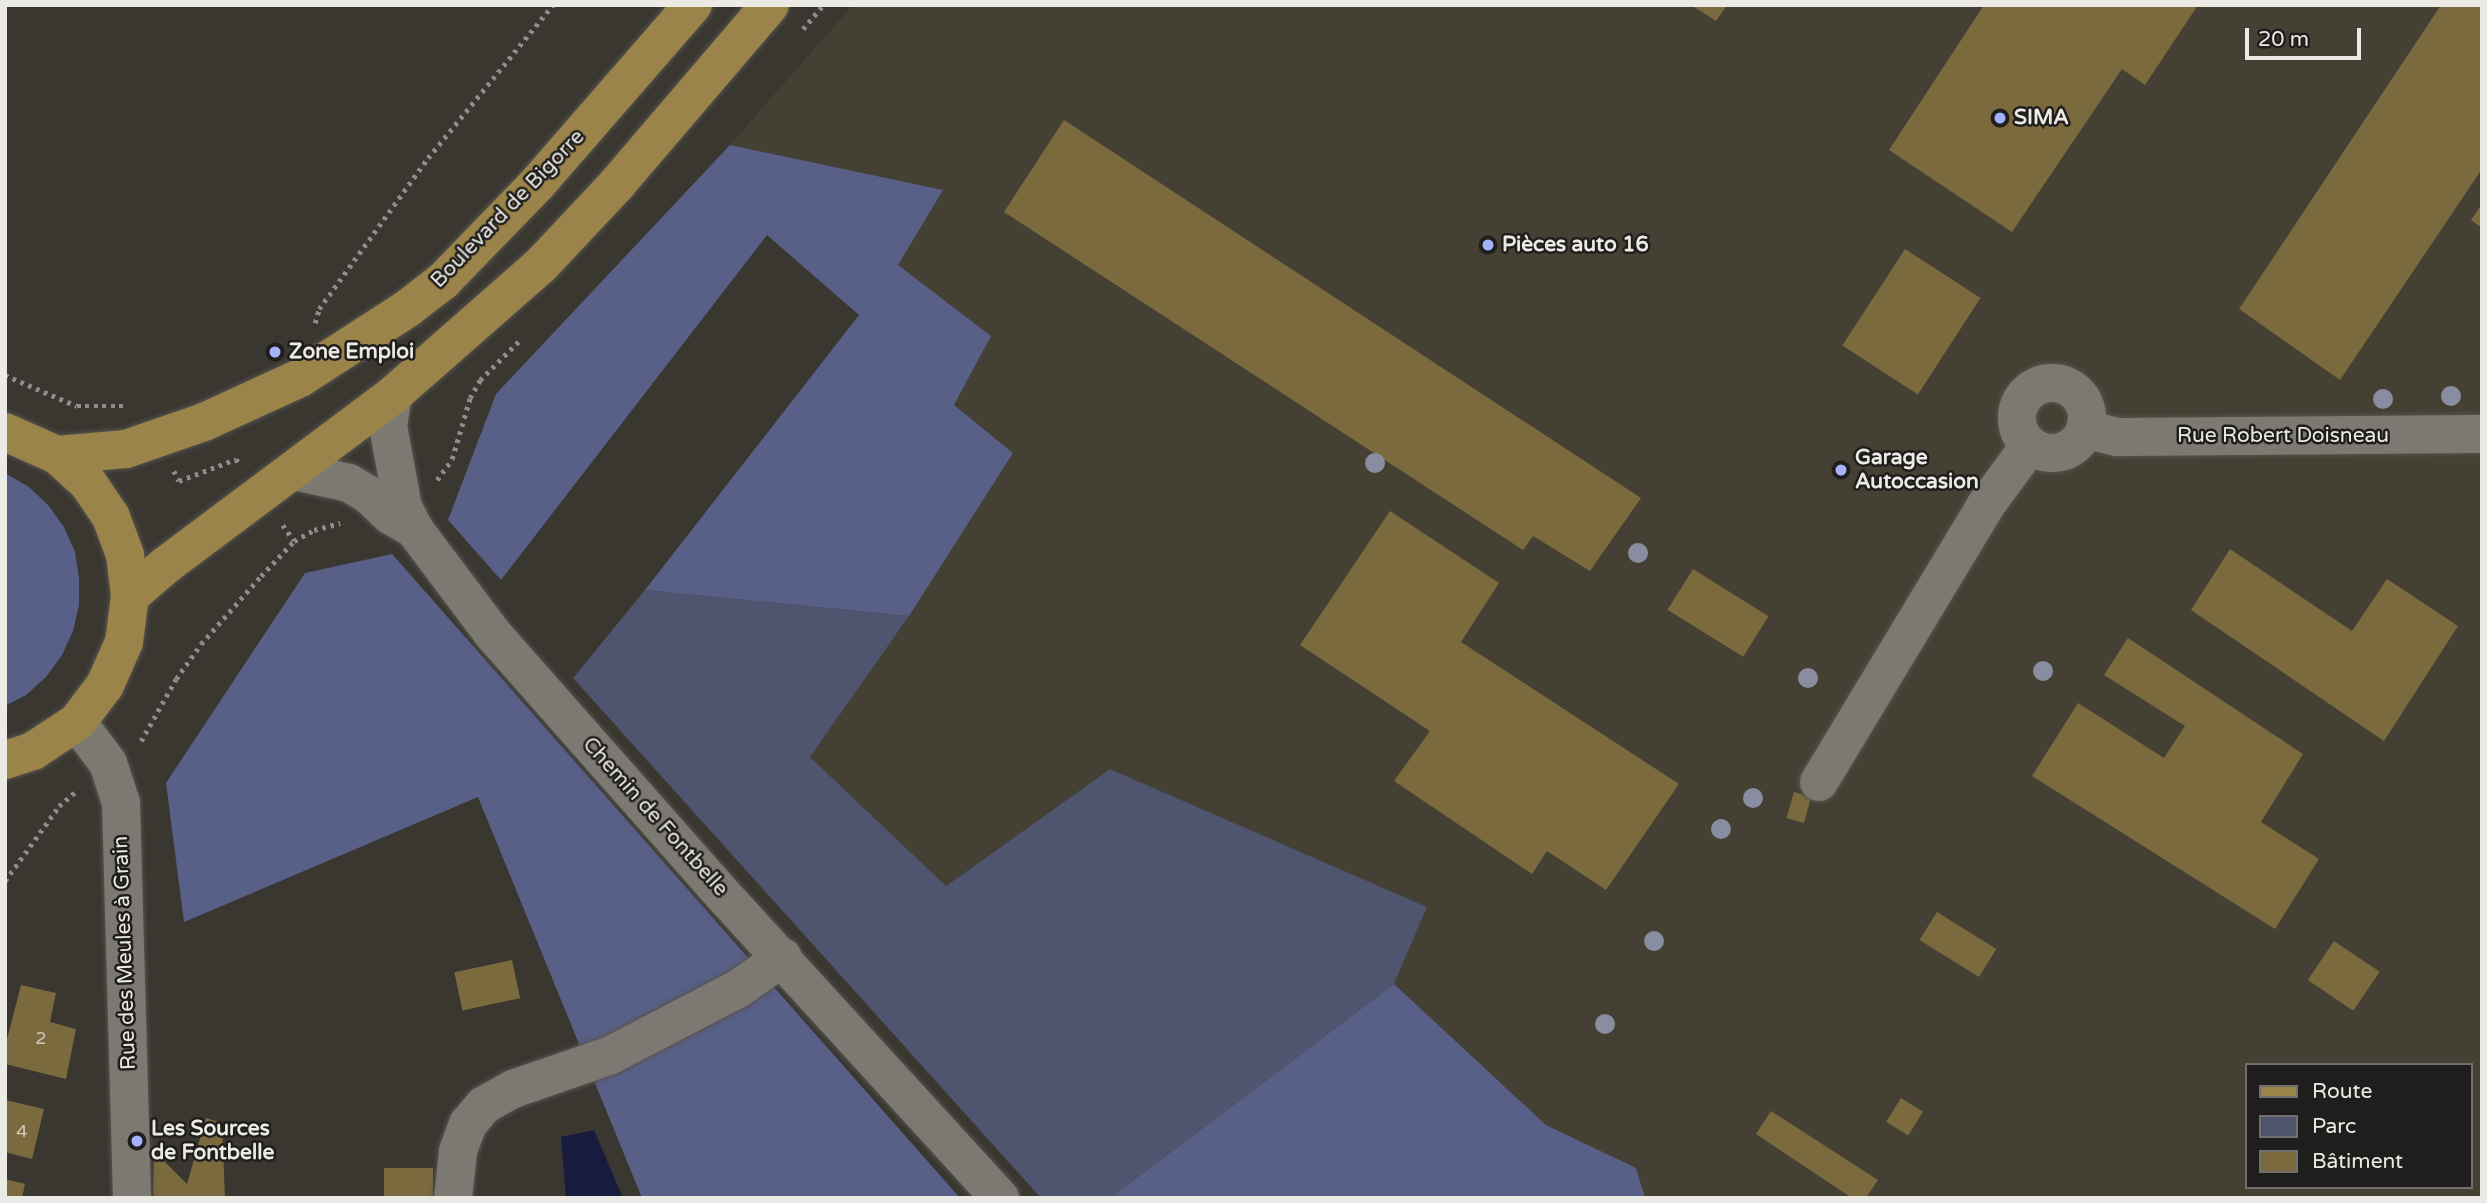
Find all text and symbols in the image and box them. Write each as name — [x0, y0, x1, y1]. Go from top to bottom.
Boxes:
scale bar — [2249, 14, 2364, 58]
text: 20 m — [2258, 27, 2309, 52]
place label: SIMA — [2014, 105, 2069, 131]
marker: SIMA — [1992, 110, 2008, 126]
street label: Boulevard de Bigorre — [426, 125, 590, 293]
place label: Pièces auto 16 — [1502, 232, 1649, 258]
marker: Pièces auto 16 — [1480, 237, 1496, 253]
place label: Zone Emploi — [289, 339, 414, 365]
marker: Zone Emploi — [267, 344, 283, 360]
street label: Rue Robert Doisneau — [2177, 423, 2389, 449]
place label: Garage Autoccasion — [1855, 445, 1979, 495]
marker: Garage Autoccasion — [1833, 462, 1849, 478]
street label: Chemin de Fontbelle — [577, 732, 733, 902]
street label: Rue des Meules à Grain — [108, 836, 142, 1070]
house number: 2 — [35, 1027, 47, 1049]
legend — [2246, 1063, 2473, 1189]
text: Route — [2312, 1079, 2372, 1104]
text: Parc — [2312, 1114, 2356, 1139]
place label: Les Sources de Fontbelle — [151, 1116, 274, 1166]
house number: 4 — [16, 1120, 28, 1142]
marker: Les Sources de Fontbelle — [129, 1133, 145, 1149]
text: Bâtiment — [2312, 1149, 2403, 1174]

